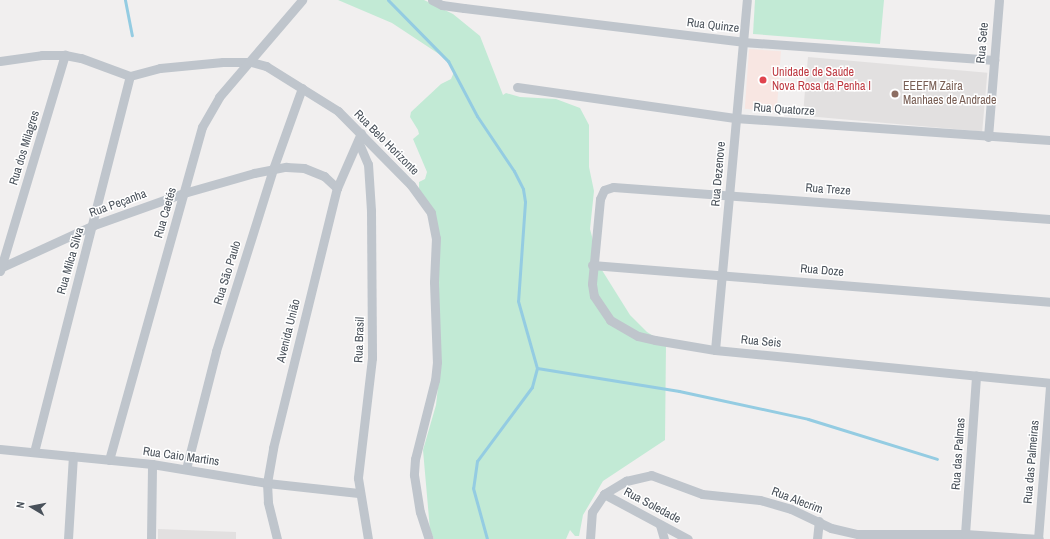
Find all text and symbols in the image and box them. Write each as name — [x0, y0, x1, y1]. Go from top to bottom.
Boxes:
street label: Rua Quinze — [686, 16, 740, 36]
street label: Rua Sete — [974, 22, 992, 64]
place label: Unidade de Saúde Nova Rosa da Penha I — [772, 66, 871, 94]
marker: Unidade de Saúde Nova Rosa da Penha I — [757, 74, 769, 86]
place label: EEEFM Zaira Manhaes de Andrade — [903, 80, 997, 108]
marker: EEEFM Zaira Manhaes de Andrade — [890, 89, 900, 99]
street label: Rua Quatorze — [753, 101, 815, 119]
street label: Rua Belo Horizonte — [351, 108, 421, 178]
street label: Rua dos Milagres — [7, 109, 43, 187]
street label: Rua Dezenove — [709, 141, 729, 207]
street label: Rua Treze — [805, 181, 851, 199]
street label: Rua Caetés — [152, 186, 180, 240]
street label: Rua Peçanha — [88, 187, 148, 221]
street label: Rua Milca Silva — [55, 226, 87, 296]
street label: Rua São Paulo — [211, 239, 245, 307]
street label: Rua Doze — [800, 262, 844, 280]
street label: Avenida União — [274, 298, 304, 364]
street label: Rua Brasil — [352, 317, 368, 363]
street label: Rua Seis — [740, 333, 782, 351]
street label: Rua das Palmas — [949, 417, 969, 491]
street label: Rua das Palmeiras — [1021, 420, 1043, 504]
street label: Rua Caio Martins — [142, 445, 220, 469]
street label: Rua Soledade — [621, 485, 683, 527]
street label: Rua Alecrim — [769, 485, 825, 517]
north arrow — [12, 487, 52, 527]
text: N — [13, 501, 28, 509]

